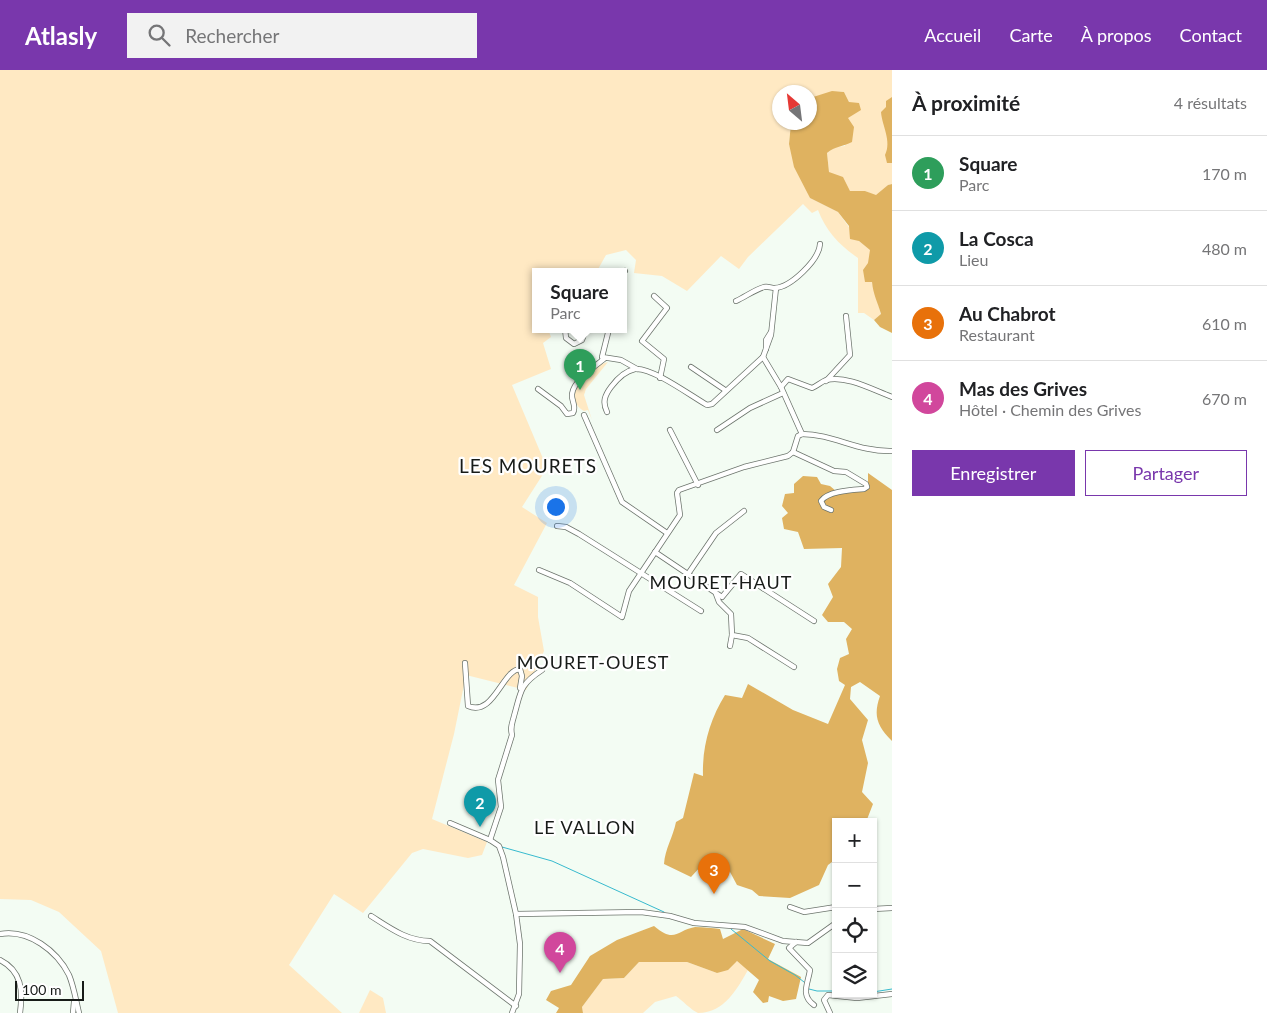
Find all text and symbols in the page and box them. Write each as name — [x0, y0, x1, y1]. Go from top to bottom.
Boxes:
search box — [127, 13, 477, 58]
text: Atlasly — [25, 21, 97, 50]
icon: search — [145, 21, 173, 49]
text: Rechercher — [185, 24, 279, 47]
text: Accueil — [924, 24, 981, 46]
text: Carte — [1009, 24, 1053, 46]
text: À propos — [1081, 24, 1152, 46]
text: Contact — [1180, 24, 1242, 46]
north arrow — [772, 85, 817, 130]
text: À proximité — [912, 90, 1020, 115]
text: 4 résultats — [1174, 93, 1247, 112]
text: Square — [959, 152, 1018, 175]
text: 1 — [923, 164, 933, 183]
text: 170 m — [1202, 164, 1247, 183]
text: Parc — [959, 175, 989, 194]
text: La Cosca — [959, 227, 1034, 250]
text: 2 — [923, 239, 933, 258]
text: 480 m — [1202, 239, 1247, 258]
text: Lieu — [959, 250, 988, 269]
popup — [532, 268, 627, 333]
text: Square — [550, 280, 609, 303]
text: Au Chabrot — [959, 302, 1056, 325]
text: Parc — [550, 303, 581, 322]
text: 3 — [923, 314, 933, 333]
text: 610 m — [1202, 314, 1247, 333]
text: Restaurant — [959, 325, 1035, 344]
pin: 1 — [564, 349, 596, 390]
text: Mas des Grives — [959, 377, 1087, 400]
text: 4 — [923, 389, 933, 408]
text: 670 m — [1202, 389, 1247, 408]
text: Hôtel · Chemin des Grives — [959, 400, 1141, 419]
button: Enregistrer — [912, 450, 1075, 496]
button: Partager — [1085, 450, 1247, 496]
district label: LES MOURETS — [459, 454, 597, 477]
your location — [543, 494, 569, 520]
district label: MOURET-HAUT — [650, 571, 792, 593]
district label: MOURET-OUEST — [517, 651, 669, 673]
pin: 2 — [464, 786, 496, 827]
district label: LE VALLON — [534, 816, 636, 838]
map controls — [832, 818, 877, 998]
button: + — [832, 818, 877, 863]
pin: 3 — [698, 853, 730, 894]
button: − — [832, 863, 877, 908]
button: locate — [832, 908, 877, 953]
pin: 4 — [544, 932, 576, 973]
button: layers — [832, 953, 877, 998]
scale bar — [15, 978, 84, 1001]
text: 100 m — [22, 981, 61, 998]

